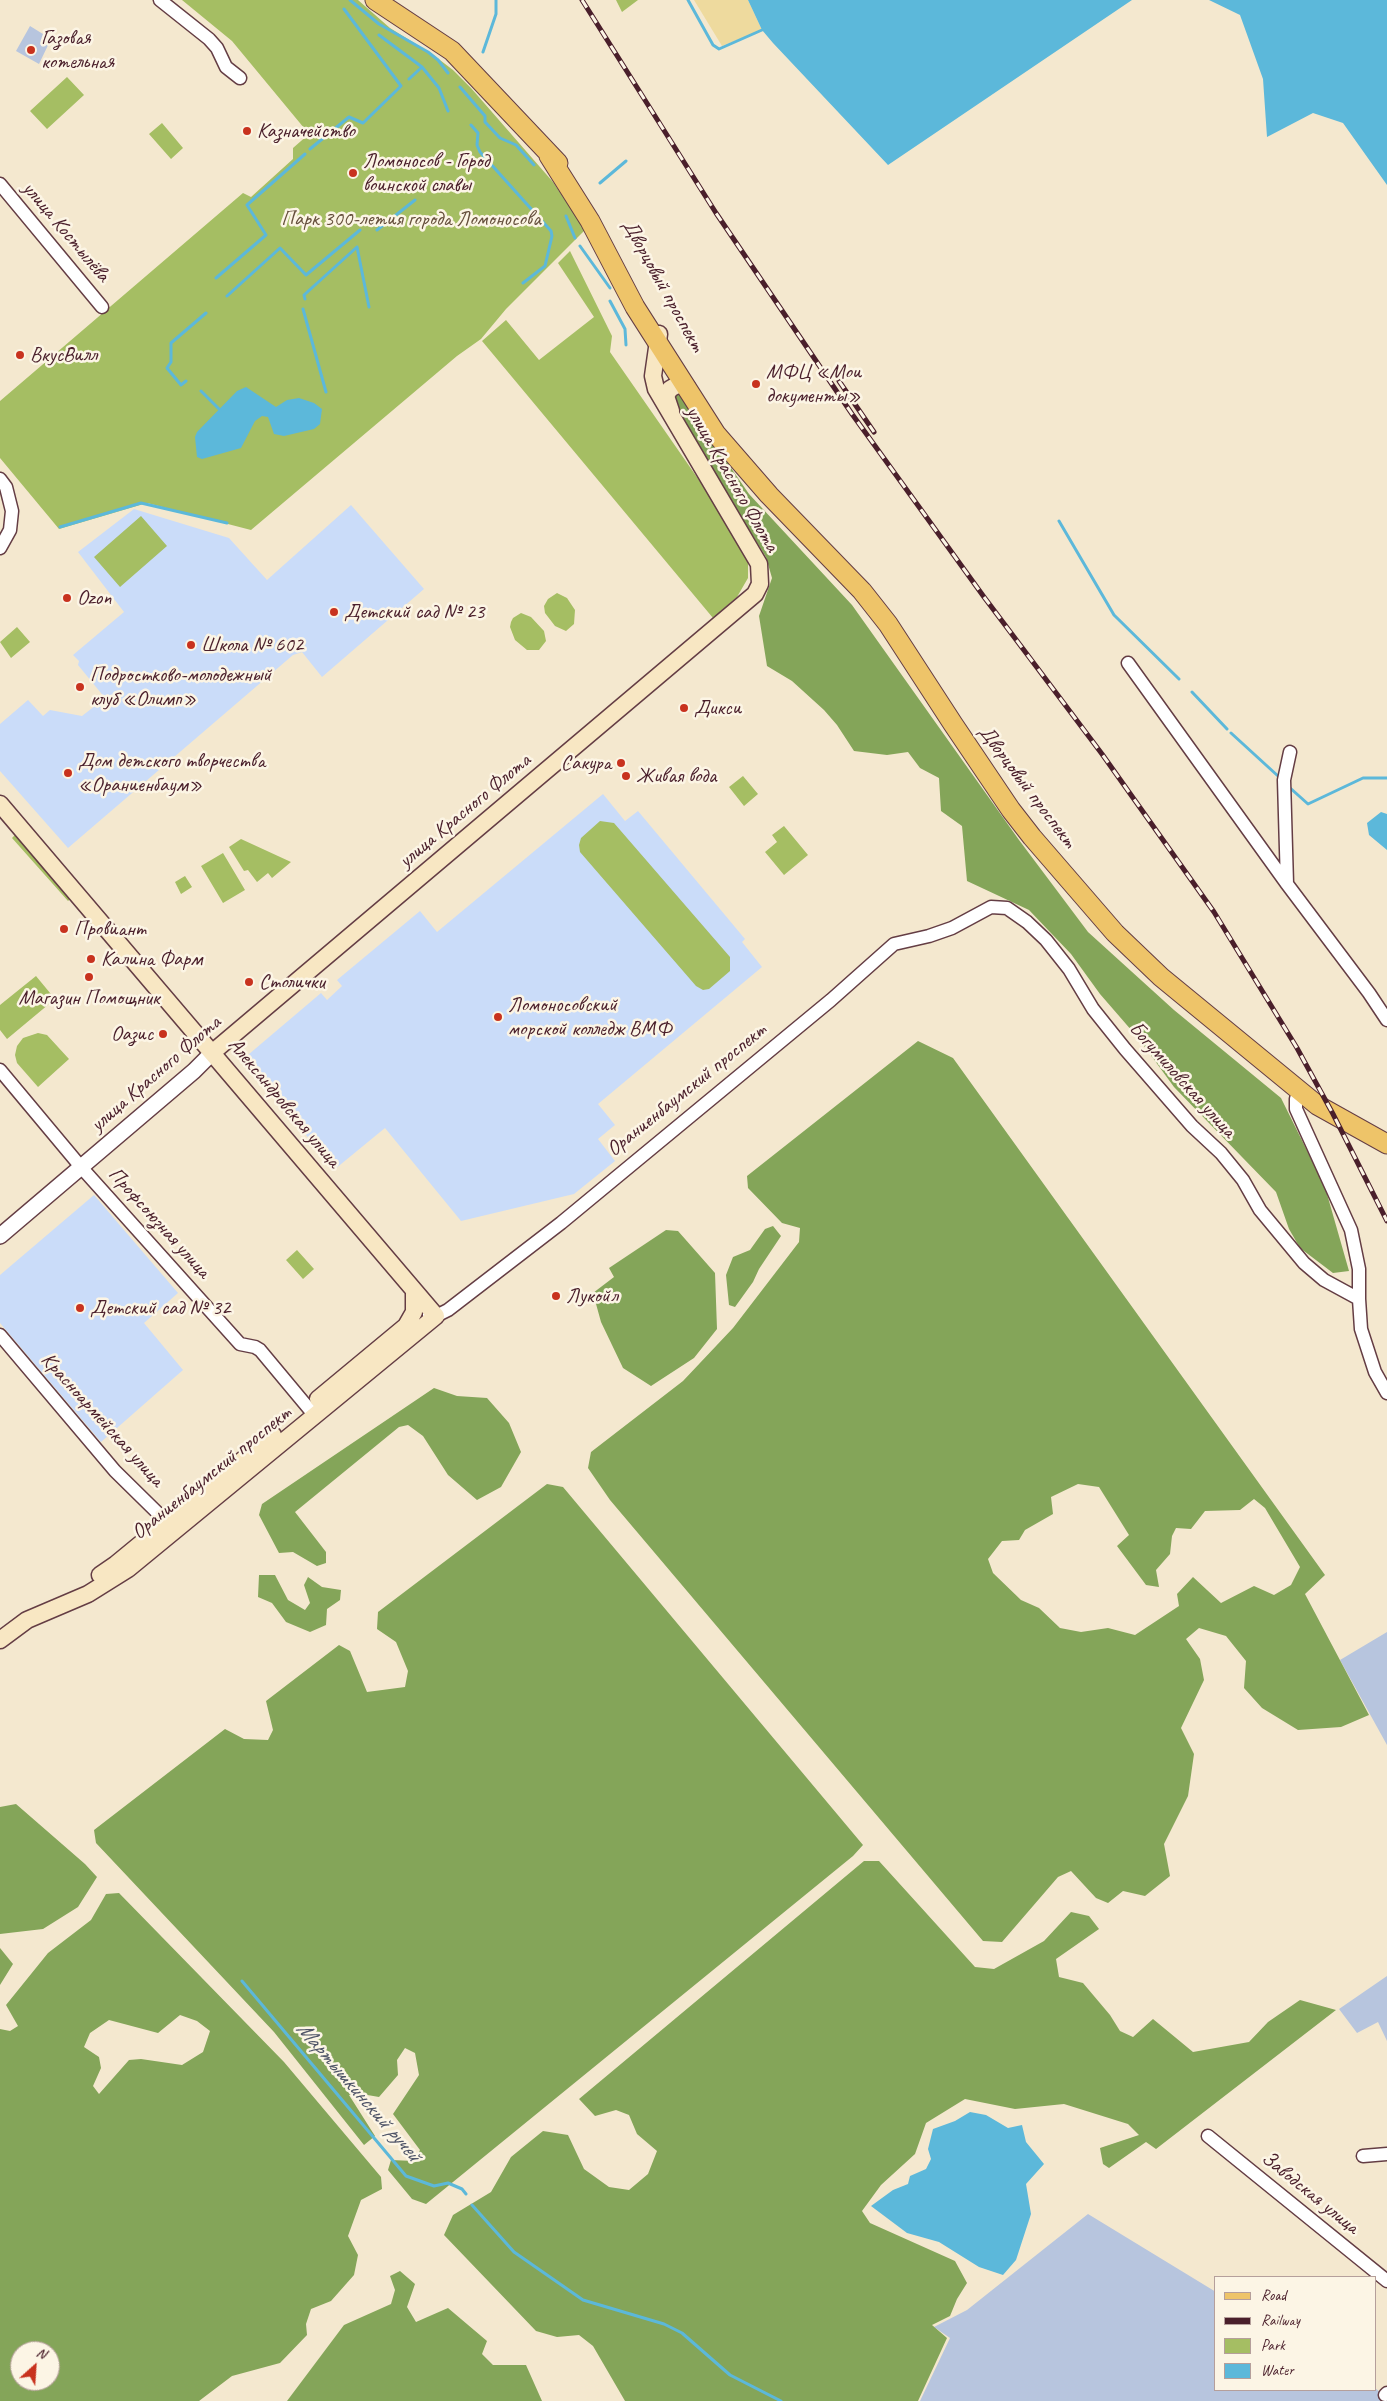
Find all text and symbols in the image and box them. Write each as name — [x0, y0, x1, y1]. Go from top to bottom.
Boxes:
place label: Газовая котельная — [41, 25, 114, 75]
marker: Газовая котельная — [25, 44, 37, 56]
place label: Казначейство — [257, 118, 355, 144]
marker: Казначейство — [241, 125, 253, 137]
place label: Ломоносов - Город воинской славы — [363, 148, 489, 198]
marker: Ломоносов - Город воинской славы — [347, 167, 359, 179]
street label: улица Костылёва — [17, 177, 115, 287]
park label: Парк 300-летия города Ломоносова — [281, 206, 541, 232]
street label: Дворцовый проспект — [616, 215, 710, 357]
place label: ВкусВилл — [30, 342, 97, 368]
marker: ВкусВилл — [14, 349, 26, 361]
place label: МФЦ «Мои документы» — [766, 359, 861, 409]
marker: МФЦ «Мои документы» — [750, 378, 762, 390]
street label: улица Красного Флота — [680, 401, 784, 557]
place label: Ozon — [77, 585, 112, 611]
marker: Ozon — [61, 592, 73, 604]
place label: Детский сад № 23 — [344, 599, 485, 625]
marker: Детский сад № 23 — [328, 606, 340, 618]
place label: Школа № 602 — [201, 632, 303, 658]
marker: Школа № 602 — [185, 639, 197, 651]
place label: Подростково-молодежный клуб «Олимп» — [90, 662, 271, 712]
marker: Подростково-молодежный клуб «Олимп» — [74, 681, 86, 693]
place label: Дикси — [694, 695, 741, 721]
marker: Дикси — [678, 702, 690, 714]
street label: Дворцовый проспект — [972, 720, 1082, 854]
place label: Дом детского творчества «Ораниенбаум» — [78, 748, 265, 798]
street label: улица Красного Флота — [394, 748, 536, 874]
place label: Сакура — [561, 750, 611, 776]
marker: Сакура — [615, 757, 627, 769]
place label: Живая вода — [636, 763, 716, 789]
marker: Дом детского творчества «Ораниенбаум» — [62, 767, 74, 779]
marker: Живая вода — [620, 770, 632, 782]
place label: Провиант — [74, 916, 145, 942]
marker: Провиант — [58, 923, 70, 935]
place label: Калина Фарм — [101, 946, 202, 972]
marker: Калина Фарм — [85, 953, 97, 965]
place label: Столички — [259, 969, 325, 995]
marker: Магазин Помощник — [83, 971, 95, 983]
marker: Столички — [243, 976, 255, 988]
place label: Магазин Помощник — [18, 985, 160, 1011]
place label: Ломоносовский морской колледж ВМФ — [508, 992, 671, 1042]
street label: улица Красного Флота — [86, 1010, 226, 1138]
marker: Ломоносовский морской колледж ВМФ — [492, 1011, 504, 1023]
street label: Богумиловская улица — [1123, 1017, 1241, 1143]
street label: Ораниенбаумский проспект — [602, 1018, 772, 1162]
place label: Оазис — [111, 1021, 153, 1047]
marker: Оазис — [157, 1028, 169, 1040]
street label: Александровская улица — [222, 1033, 346, 1173]
street label: Профсоюзная улица — [102, 1162, 216, 1284]
place label: Лукойл — [566, 1283, 618, 1309]
marker: Лукойл — [550, 1290, 562, 1302]
place label: Детский сад № 32 — [90, 1295, 231, 1321]
marker: Детский сад № 32 — [74, 1302, 86, 1314]
street label: Красноармейская улица — [35, 1348, 169, 1492]
street label: Ораниенбаумский проспект — [127, 1401, 297, 1545]
water label: Мартышкинский ручей — [290, 2017, 426, 2167]
street label: Заводская улица — [1256, 2146, 1364, 2240]
legend — [1214, 2276, 1377, 2391]
text: Road — [1261, 2286, 1286, 2305]
text: Railway — [1261, 2311, 1300, 2330]
text: Park — [1261, 2336, 1285, 2355]
north arrow — [10, 2341, 60, 2391]
text: N — [34, 2343, 49, 2363]
text: Water — [1261, 2361, 1294, 2380]

